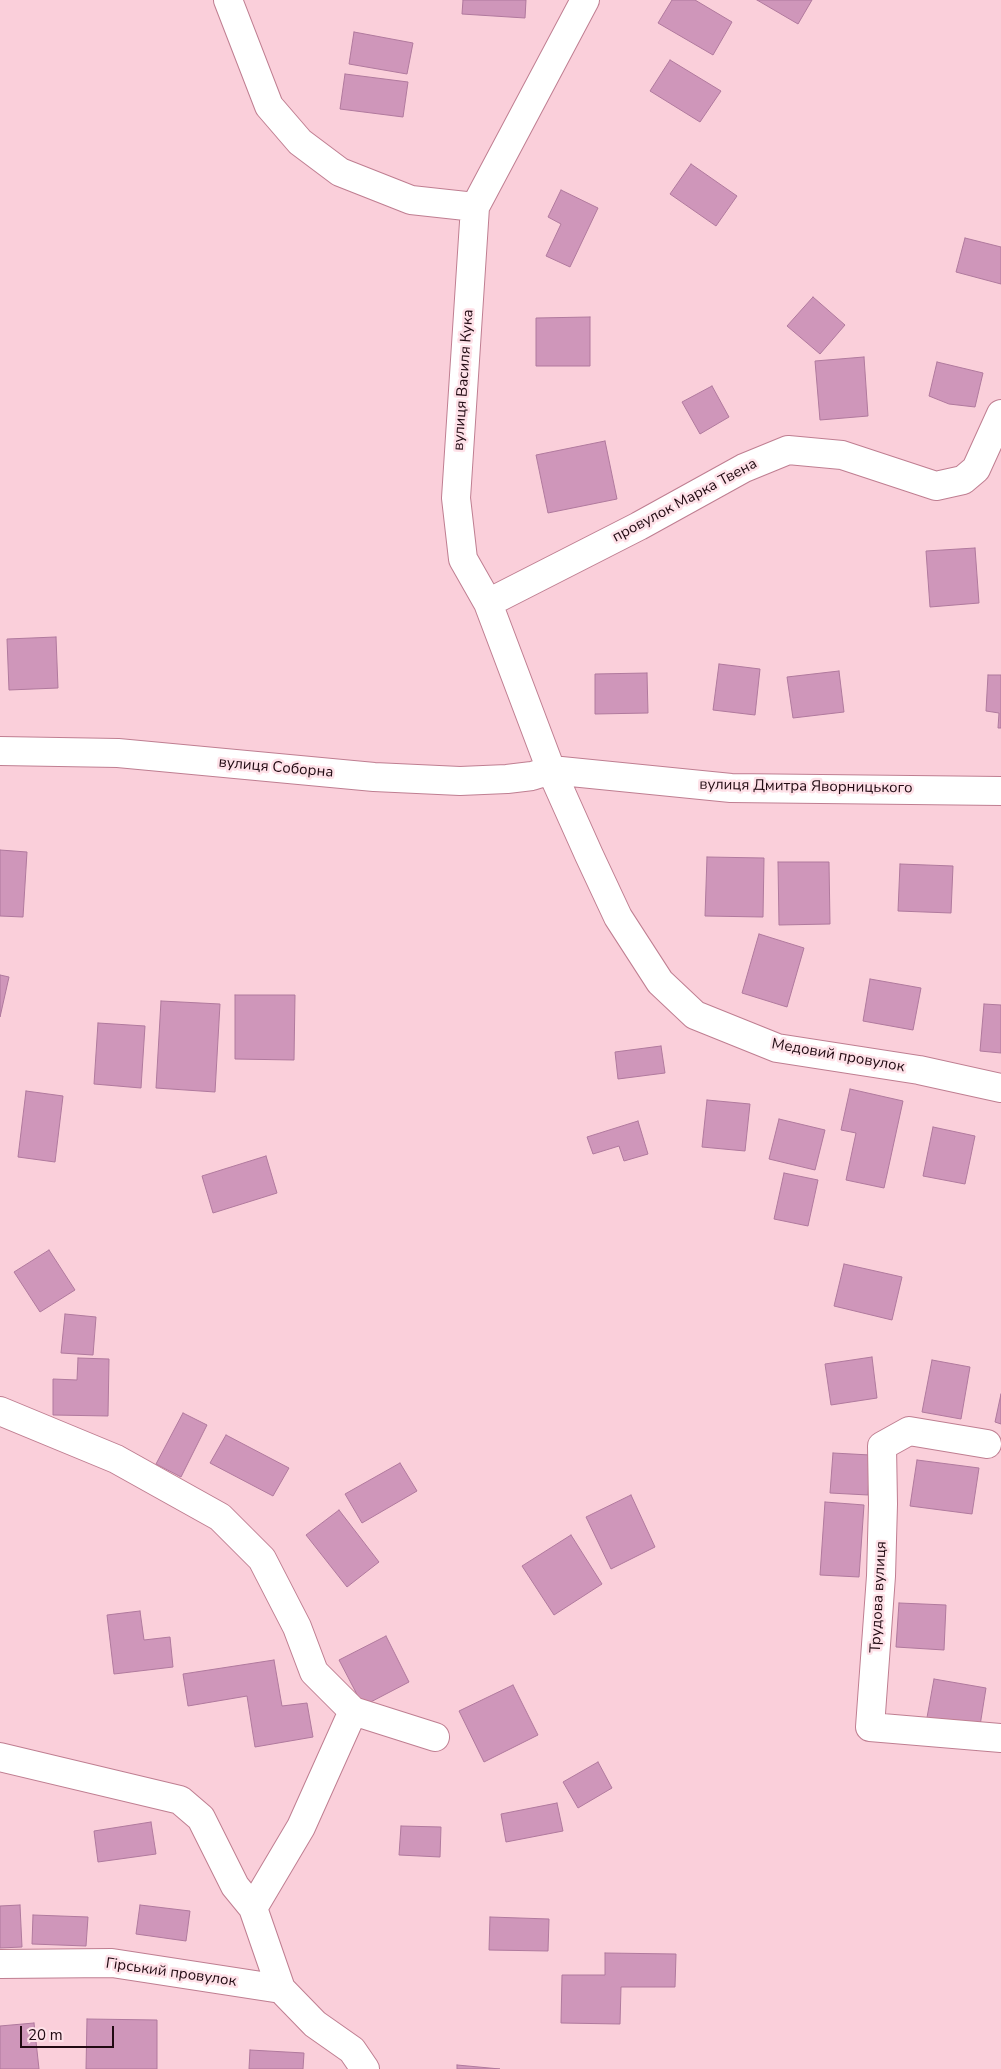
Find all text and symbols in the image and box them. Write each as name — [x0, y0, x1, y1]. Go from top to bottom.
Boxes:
street label: вулиця Василя Кука — [450, 309, 478, 451]
street label: провулок Марка Твена — [610, 455, 760, 547]
street label: вулиця Соборна — [218, 754, 334, 782]
street label: вулиця Дмитра Яворницького — [699, 776, 913, 798]
street label: Медовий провулок — [770, 1035, 906, 1077]
street label: Трудова вулиця — [867, 1541, 891, 1653]
street label: Гірський провулок — [104, 1955, 238, 1991]
scale bar — [22, 2016, 116, 2048]
text: 20 m — [28, 2025, 63, 2045]

